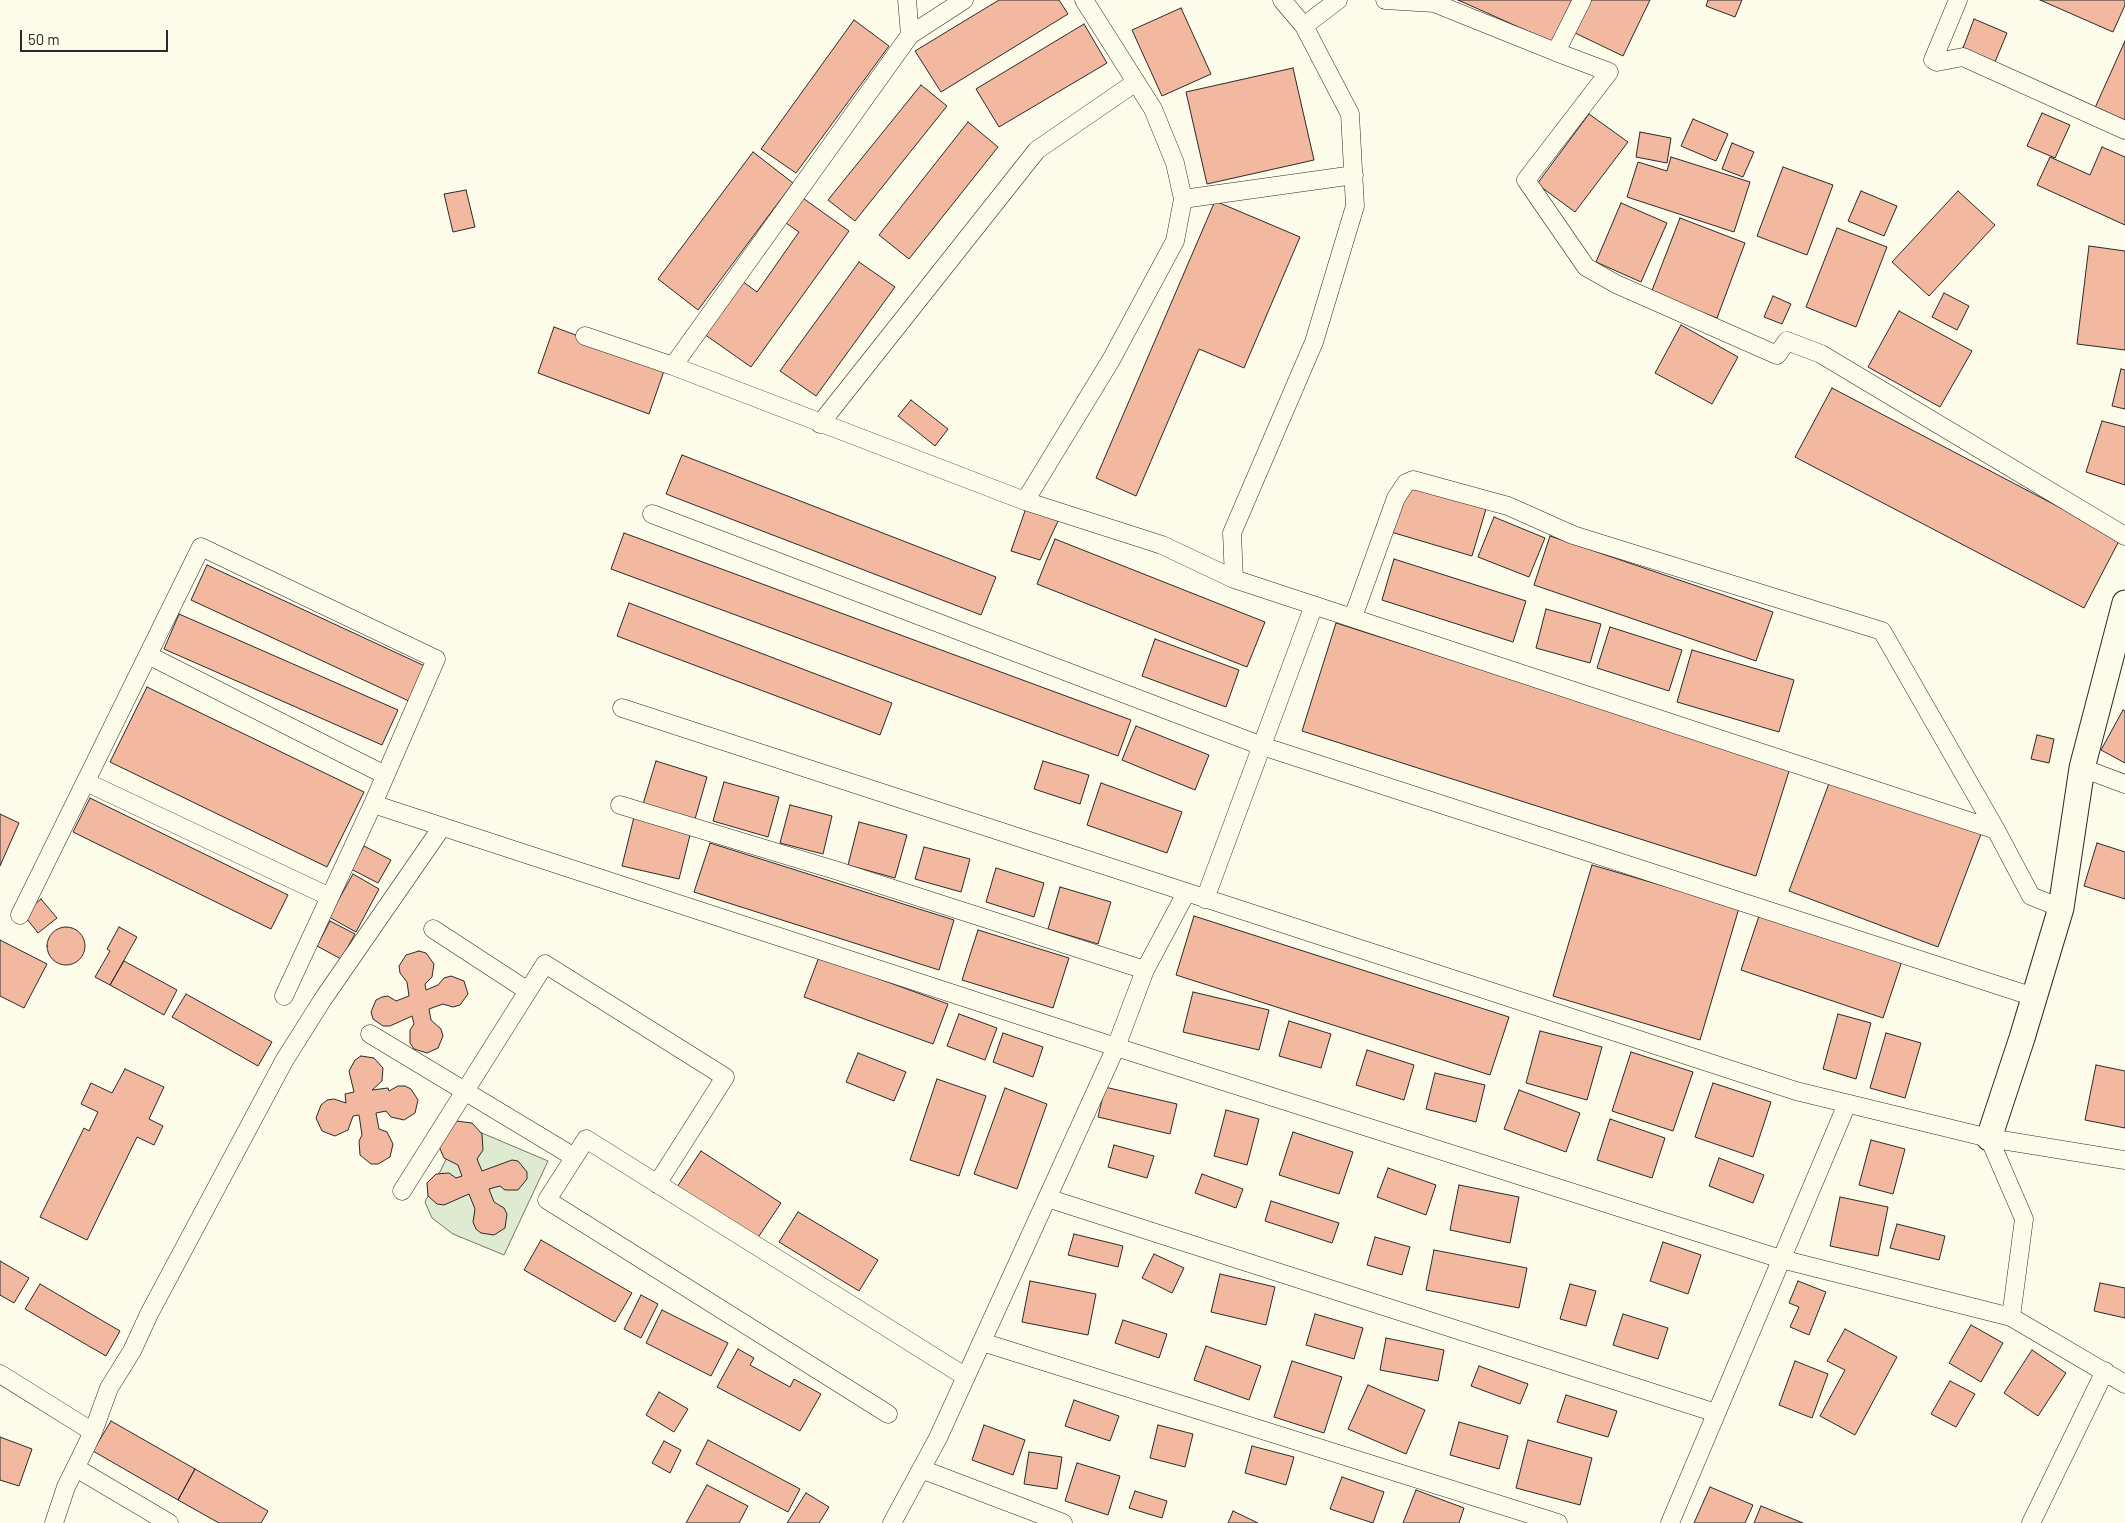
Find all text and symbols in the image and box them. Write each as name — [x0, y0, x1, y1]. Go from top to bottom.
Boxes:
scale bar — [22, 20, 170, 52]
text: 50 m — [28, 30, 60, 48]

